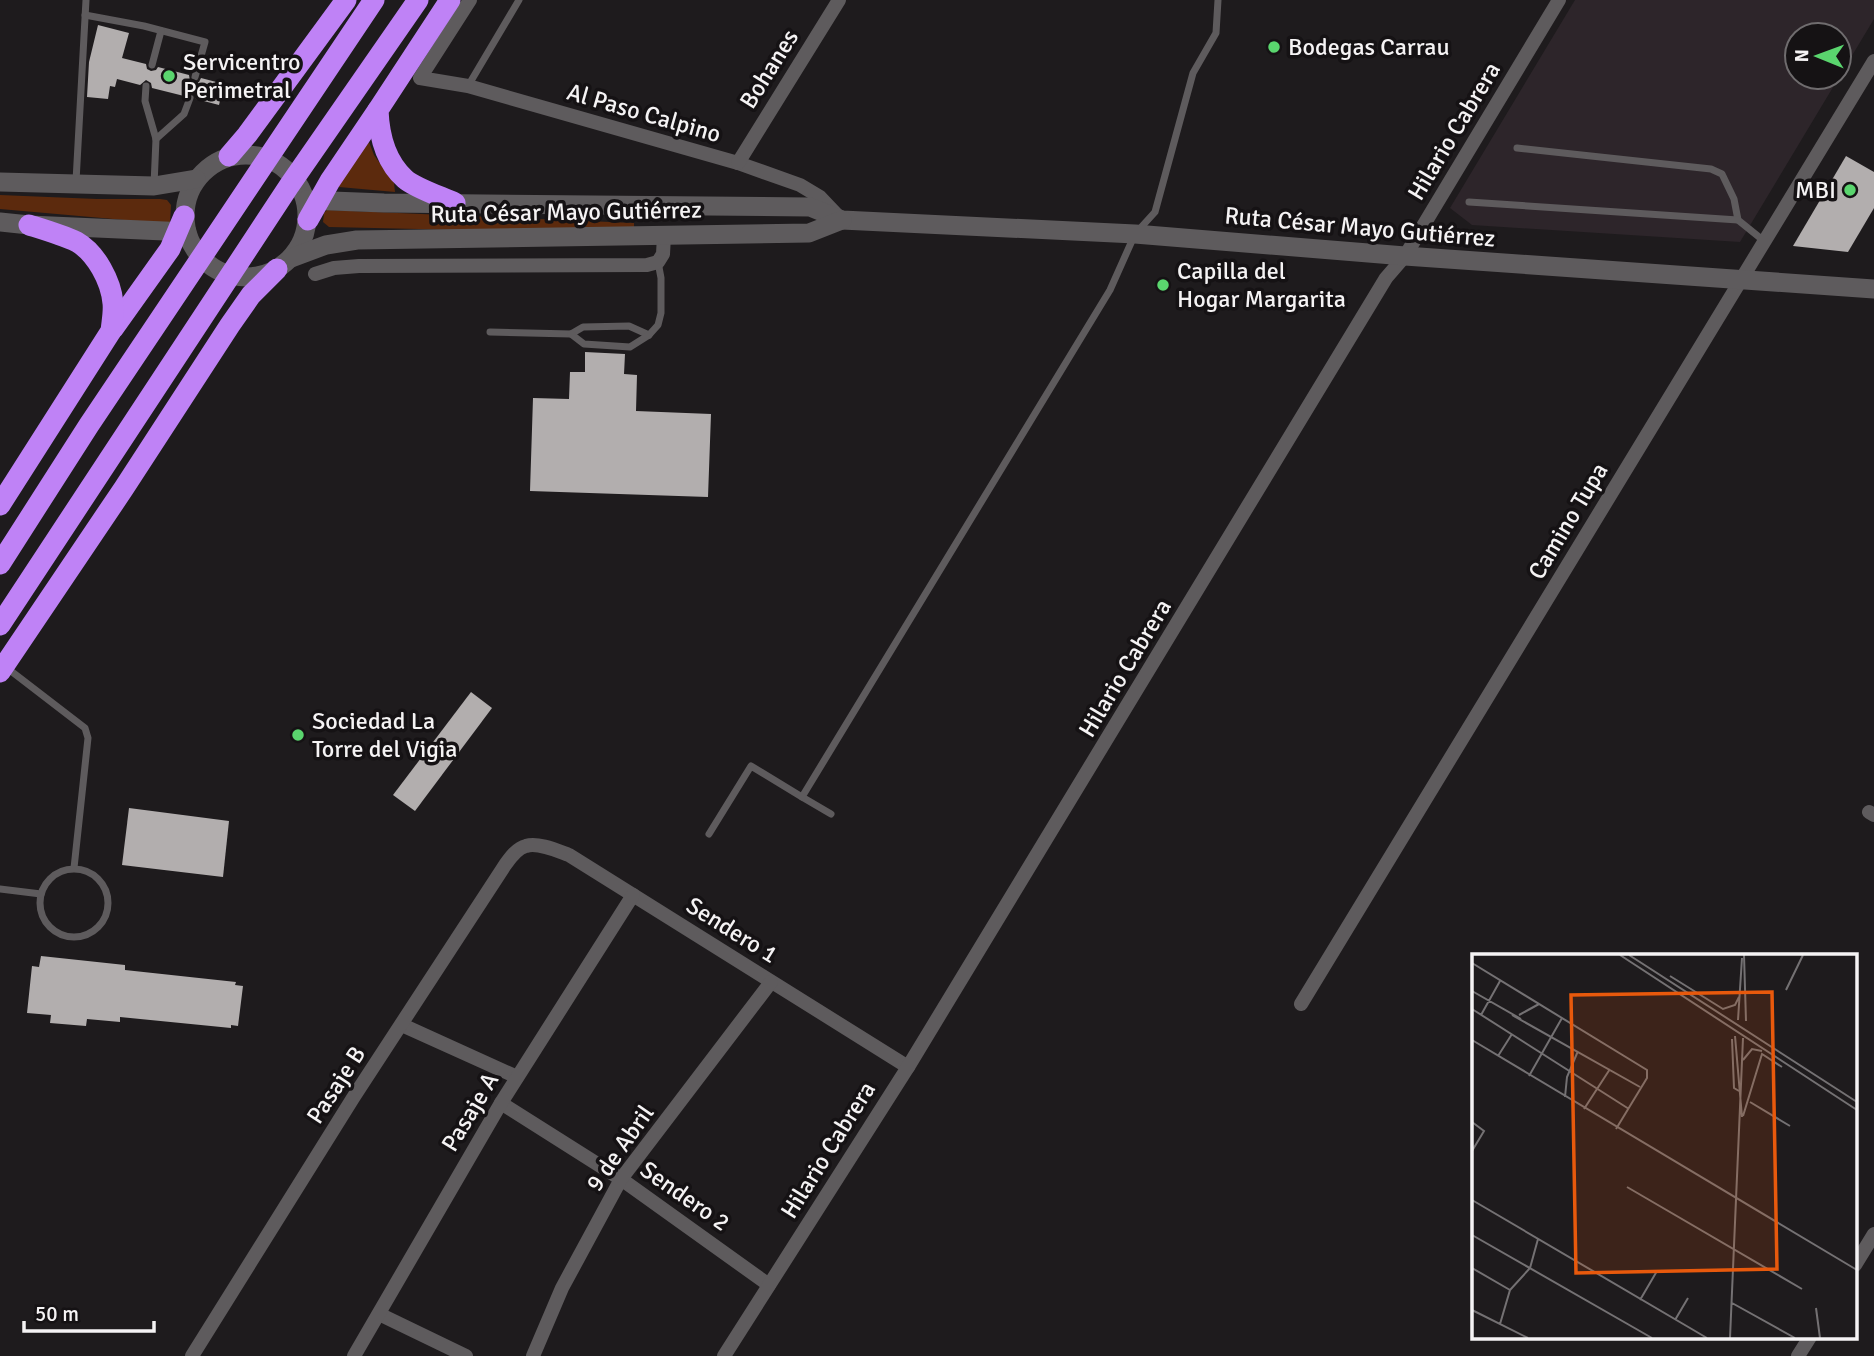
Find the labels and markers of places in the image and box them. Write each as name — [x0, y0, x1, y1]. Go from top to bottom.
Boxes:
place label: Bodegas Carrau — [1288, 32, 1450, 62]
marker: Bodegas Carrau — [1266, 39, 1282, 55]
place label: Servicentro Perimetral — [183, 47, 301, 105]
marker: Servicentro Perimetral — [161, 68, 177, 84]
place label: MBI — [1795, 175, 1836, 205]
marker: MBI — [1842, 182, 1858, 198]
place label: Capilla del Hogar Margarita — [1177, 256, 1346, 314]
marker: Capilla del Hogar Margarita — [1155, 277, 1171, 293]
place label: Sociedad La Torre del Vigia — [312, 706, 457, 764]
marker: Sociedad La Torre del Vigia — [290, 727, 306, 743]

